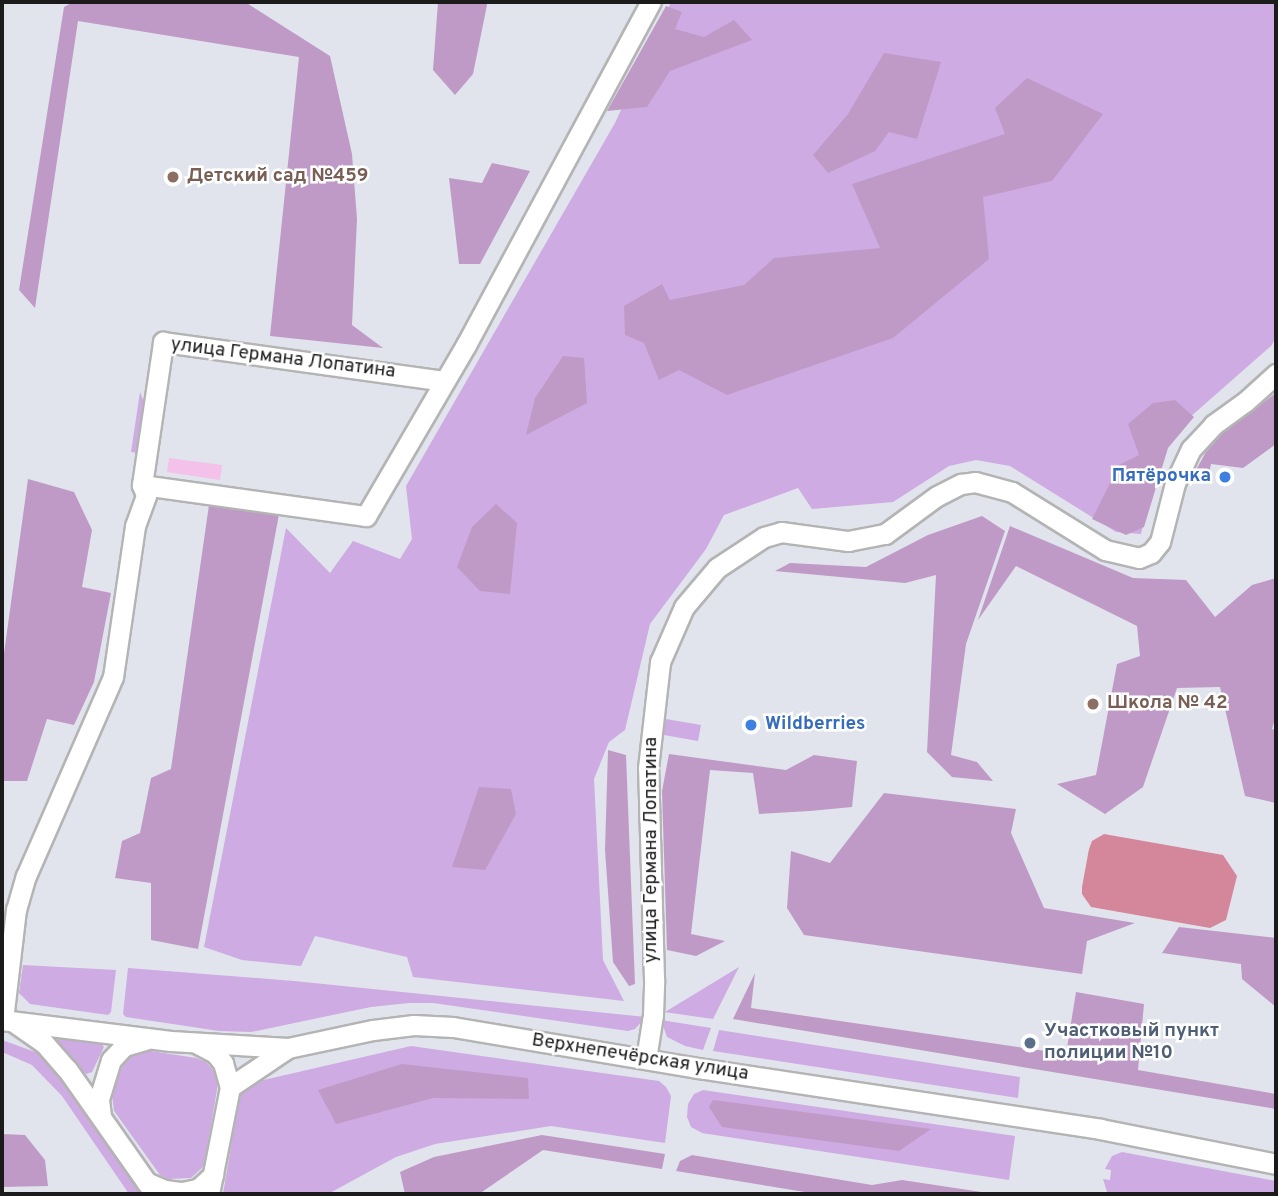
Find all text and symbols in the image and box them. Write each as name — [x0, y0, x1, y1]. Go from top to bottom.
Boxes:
place label: Детский сад №459 — [187, 166, 368, 188]
marker: Детский сад №459 — [165, 169, 181, 185]
street label: улица Германа Лопатина — [169, 334, 397, 384]
place label: Пятёрочка — [1112, 466, 1211, 488]
marker: Пятёрочка — [1217, 469, 1233, 485]
place label: Школа № 42 — [1107, 693, 1228, 715]
marker: Школа № 42 — [1085, 696, 1101, 712]
place label: Wildberries — [765, 714, 865, 736]
marker: Wildberries — [743, 717, 759, 733]
street label: улица Германа Лопатина — [641, 737, 663, 963]
place label: Участковый пункт полиции №10 — [1044, 1021, 1219, 1065]
street label: Верхнепечёрская улица — [530, 1030, 750, 1086]
marker: Участковый пункт полиции №10 — [1022, 1035, 1038, 1051]

